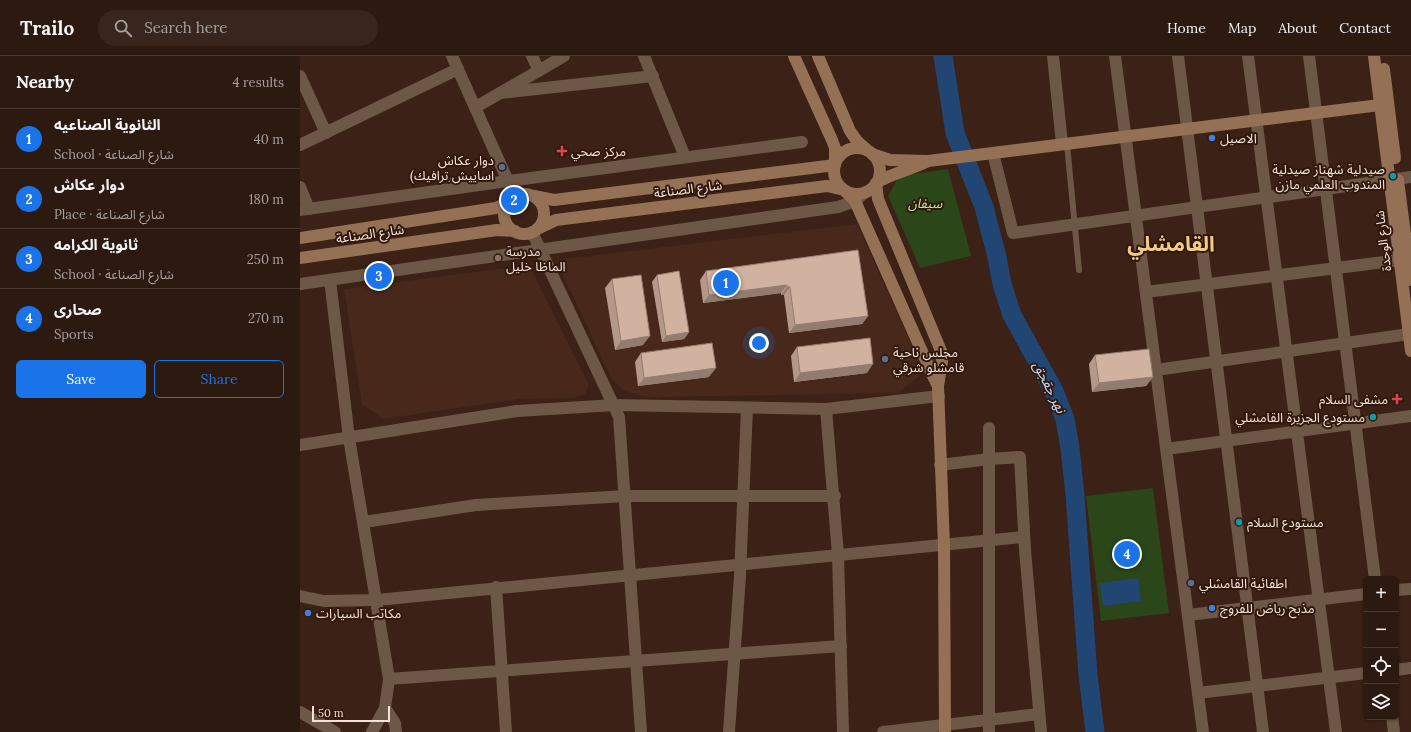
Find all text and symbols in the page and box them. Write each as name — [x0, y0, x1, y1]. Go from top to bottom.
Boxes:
search box — [98, 10, 378, 46]
text: Trailo — [20, 16, 74, 40]
icon: search — [112, 17, 134, 39]
text: Search here — [144, 18, 227, 37]
text: Home — [1167, 19, 1206, 37]
text: Map — [1228, 19, 1256, 37]
text: About — [1278, 19, 1317, 37]
text: Contact — [1339, 19, 1391, 37]
text: Nearby — [16, 71, 74, 93]
text: 4 results — [233, 74, 284, 91]
text: الثانوية الصناعيه — [54, 115, 161, 134]
place label: الاصيل — [1220, 130, 1257, 147]
text: 1 — [26, 131, 32, 148]
text: 40 m — [254, 131, 284, 148]
marker: الاصيل — [1207, 133, 1217, 143]
place label: مركز صحي — [571, 143, 626, 162]
marker: مركز صحي — [556, 145, 568, 157]
text: School · شارع الصناعة — [54, 146, 174, 163]
place label: دوار عكاش (اساييش٫ترافيك — [410, 152, 494, 184]
place label: صيدلية شهناز صيدلية المندوب العلمي مازن — [1272, 161, 1385, 195]
marker: دوار عكاش (اساييش٫ترافيك — [497, 162, 507, 172]
marker: صيدلية شهناز صيدلية المندوب العلمي مازن — [1388, 171, 1398, 181]
text: دوار عكاش — [54, 175, 125, 194]
street label: شارع الصناعة — [653, 176, 723, 204]
pin: 2 — [501, 185, 527, 215]
text: 2 — [26, 191, 32, 208]
text: 180 m — [249, 191, 284, 208]
park label: سيفان — [908, 195, 943, 212]
text: Place · شارع الصناعة — [54, 206, 165, 223]
street label: شارع الوحدة — [1371, 209, 1397, 272]
street label: شارع الصناعة — [335, 221, 405, 249]
district label: القامشلي — [1127, 230, 1215, 260]
text: ثانوية الكرامه — [54, 235, 138, 254]
place label: مدرسة الماظا خليل — [506, 243, 566, 275]
text: 3 — [25, 251, 33, 268]
text: 250 m — [247, 251, 284, 268]
marker: مدرسة الماظا خليل — [493, 253, 503, 263]
pin: 3 — [366, 261, 392, 291]
text: School · شارع الصناعة — [54, 266, 174, 283]
pin: 1 — [713, 268, 739, 298]
text: صحارى — [54, 300, 102, 319]
text: 4 — [25, 310, 33, 327]
text: 270 m — [248, 310, 284, 327]
text: Sports — [54, 326, 93, 343]
your location — [749, 333, 769, 353]
place label: مجلس ناحية قامشلو شرقي — [893, 344, 964, 378]
marker: مجلس ناحية قامشلو شرقي — [880, 354, 890, 364]
water label: نهر جقجق — [1030, 358, 1071, 417]
button: Save — [16, 360, 146, 398]
button: Share — [154, 360, 284, 398]
place label: مشفى السلام — [1319, 391, 1388, 409]
marker: مشفى السلام — [1391, 393, 1403, 405]
place label: مستودع الجزيرة القامشلي — [1235, 409, 1365, 428]
marker: مستودع الجزيرة القامشلي — [1368, 412, 1378, 422]
place label: مستودع السلام — [1247, 514, 1324, 533]
marker: مستودع السلام — [1234, 517, 1244, 527]
pin: 4 — [1114, 539, 1140, 569]
place label: اطفائية القامشلي — [1199, 575, 1287, 594]
map controls — [1363, 576, 1399, 720]
button: + — [1363, 576, 1399, 612]
marker: اطفائية القامشلي — [1186, 578, 1196, 588]
place label: مذبح رياض للفروج — [1220, 600, 1315, 619]
marker: مذبح رياض للفروج — [1207, 603, 1217, 613]
place label: مكاتب السيارات — [316, 605, 402, 622]
marker: مكاتب السيارات — [303, 608, 313, 618]
button: − — [1363, 612, 1399, 648]
button: locate — [1363, 648, 1399, 684]
button: layers — [1363, 684, 1399, 720]
scale bar — [312, 704, 390, 723]
text: 50 m — [318, 706, 344, 720]

